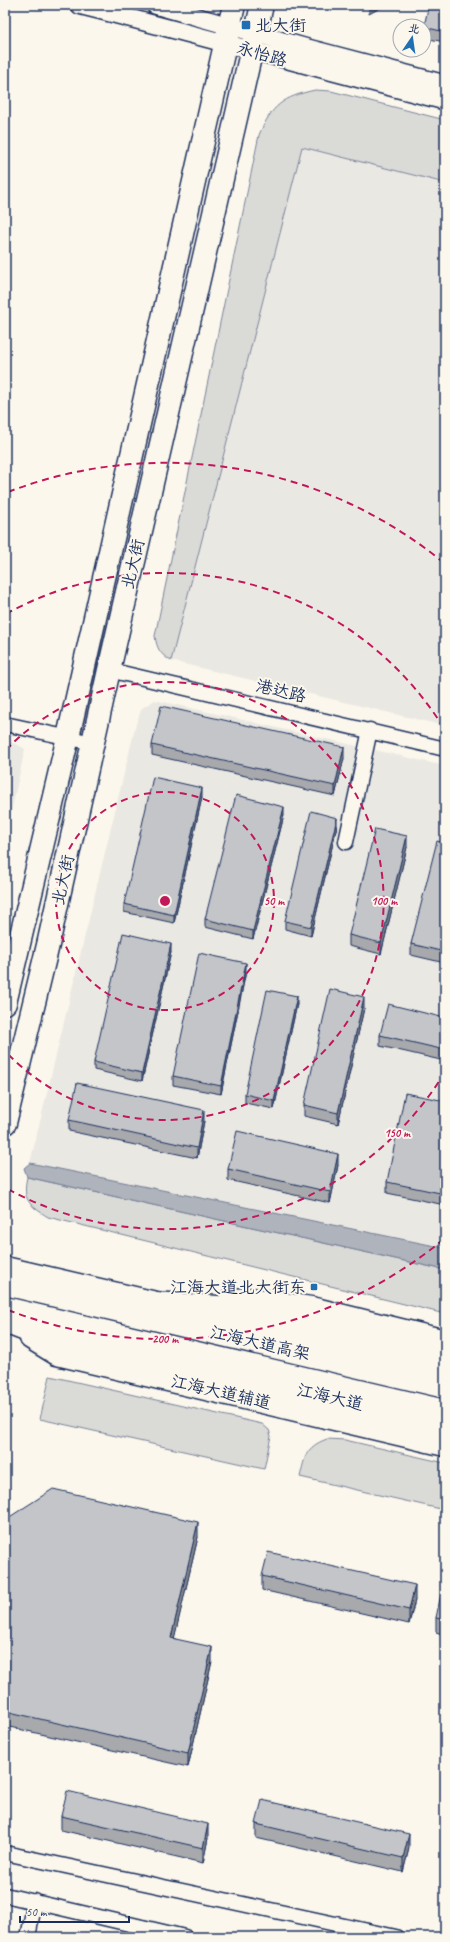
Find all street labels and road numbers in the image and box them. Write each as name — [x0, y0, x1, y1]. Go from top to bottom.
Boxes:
street label: 永怡路 — [235, 37, 289, 71]
street label: 北大街 — [117, 537, 149, 591]
street label: 港达路 — [254, 675, 308, 707]
street label: 北大街 — [47, 853, 79, 907]
street label: 江海大道高架 — [208, 1321, 312, 1365]
street label: 江海大道辅道 — [169, 1370, 273, 1414]
street label: 江海大道 — [295, 1379, 365, 1415]

